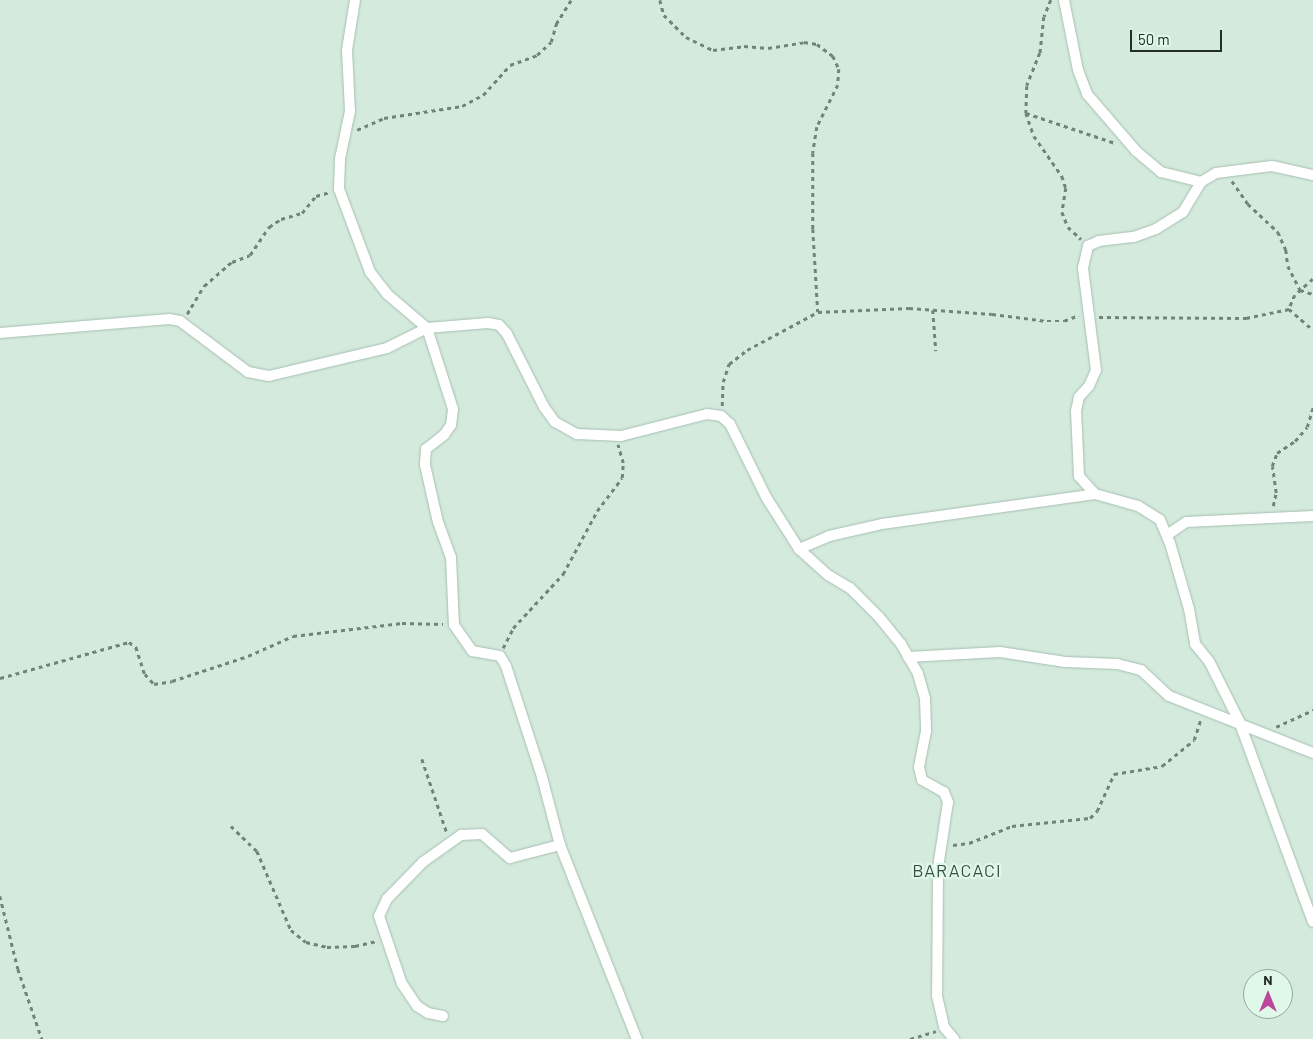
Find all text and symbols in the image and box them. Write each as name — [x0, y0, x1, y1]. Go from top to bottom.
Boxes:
scale bar — [1133, 20, 1226, 52]
text: 50 m — [1138, 30, 1170, 48]
district label: BARACACI — [911, 859, 1003, 881]
north arrow — [1243, 969, 1293, 1019]
text: N — [1263, 971, 1273, 988]

